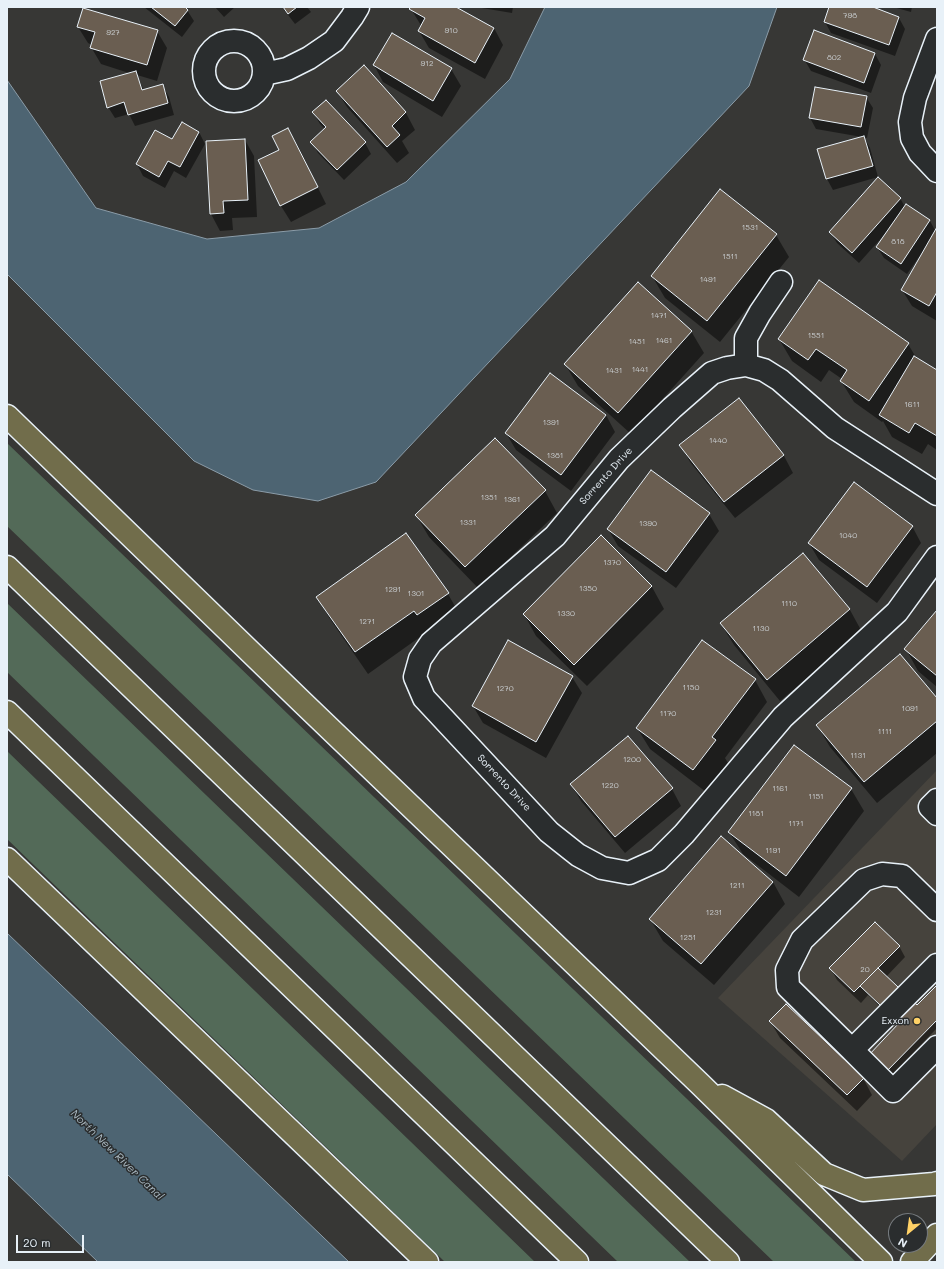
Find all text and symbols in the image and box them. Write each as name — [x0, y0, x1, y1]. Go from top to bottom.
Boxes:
house number: 798 — [843, 11, 857, 21]
house number: 910 — [444, 26, 458, 36]
house number: 927 — [106, 28, 120, 38]
house number: 802 — [827, 53, 841, 63]
house number: 912 — [421, 59, 433, 69]
house number: 1531 — [742, 223, 758, 233]
house number: 818 — [891, 237, 905, 247]
house number: 1511 — [722, 252, 738, 262]
house number: 1491 — [700, 275, 716, 285]
house number: 1471 — [651, 311, 667, 321]
house number: 1551 — [808, 331, 824, 341]
house number: 1461 — [656, 336, 672, 346]
house number: 1451 — [629, 337, 645, 347]
house number: 1441 — [632, 365, 648, 375]
house number: 1431 — [606, 366, 622, 376]
house number: 1611 — [904, 400, 920, 410]
house number: 1391 — [543, 418, 559, 428]
house number: 1440 — [709, 436, 727, 446]
street label: Sorrento Drive — [577, 445, 635, 507]
house number: 1381 — [547, 451, 563, 461]
house number: 1351 — [481, 493, 497, 503]
house number: 1361 — [504, 495, 520, 505]
house number: 1331 — [460, 518, 476, 528]
house number: 1390 — [639, 519, 657, 529]
house number: 1040 — [839, 531, 857, 541]
house number: 1370 — [603, 558, 621, 568]
house number: 1350 — [579, 584, 597, 594]
house number: 1291 — [385, 585, 401, 595]
house number: 1301 — [408, 589, 424, 599]
house number: 1110 — [781, 599, 797, 609]
house number: 1330 — [557, 609, 575, 619]
house number: 1271 — [359, 617, 375, 627]
house number: 1130 — [753, 624, 769, 634]
house number: 1150 — [683, 683, 699, 693]
house number: 1270 — [496, 684, 514, 694]
house number: 1091 — [902, 704, 918, 714]
house number: 1170 — [660, 709, 676, 719]
house number: 1111 — [878, 727, 892, 737]
house number: 1131 — [850, 751, 866, 761]
street label: Sorrento Drive — [475, 752, 533, 814]
house number: 1200 — [623, 755, 641, 765]
house number: 1220 — [601, 781, 619, 791]
house number: 1161 — [772, 784, 788, 794]
house number: 1151 — [808, 792, 824, 802]
house number: 1181 — [748, 809, 764, 819]
house number: 1171 — [788, 819, 804, 829]
house number: 1191 — [765, 846, 781, 856]
house number: 1211 — [729, 881, 745, 891]
house number: 1231 — [706, 908, 722, 918]
house number: 1251 — [680, 933, 696, 943]
house number: 20 — [860, 965, 870, 975]
place label: Exxon — [882, 1015, 909, 1027]
marker: Exxon — [912, 1016, 922, 1026]
water label: North New River Canal — [68, 1107, 166, 1203]
north arrow — [888, 1213, 928, 1253]
scale bar — [18, 1227, 86, 1253]
text: 20 m — [23, 1234, 51, 1250]
text: N — [895, 1234, 910, 1252]

